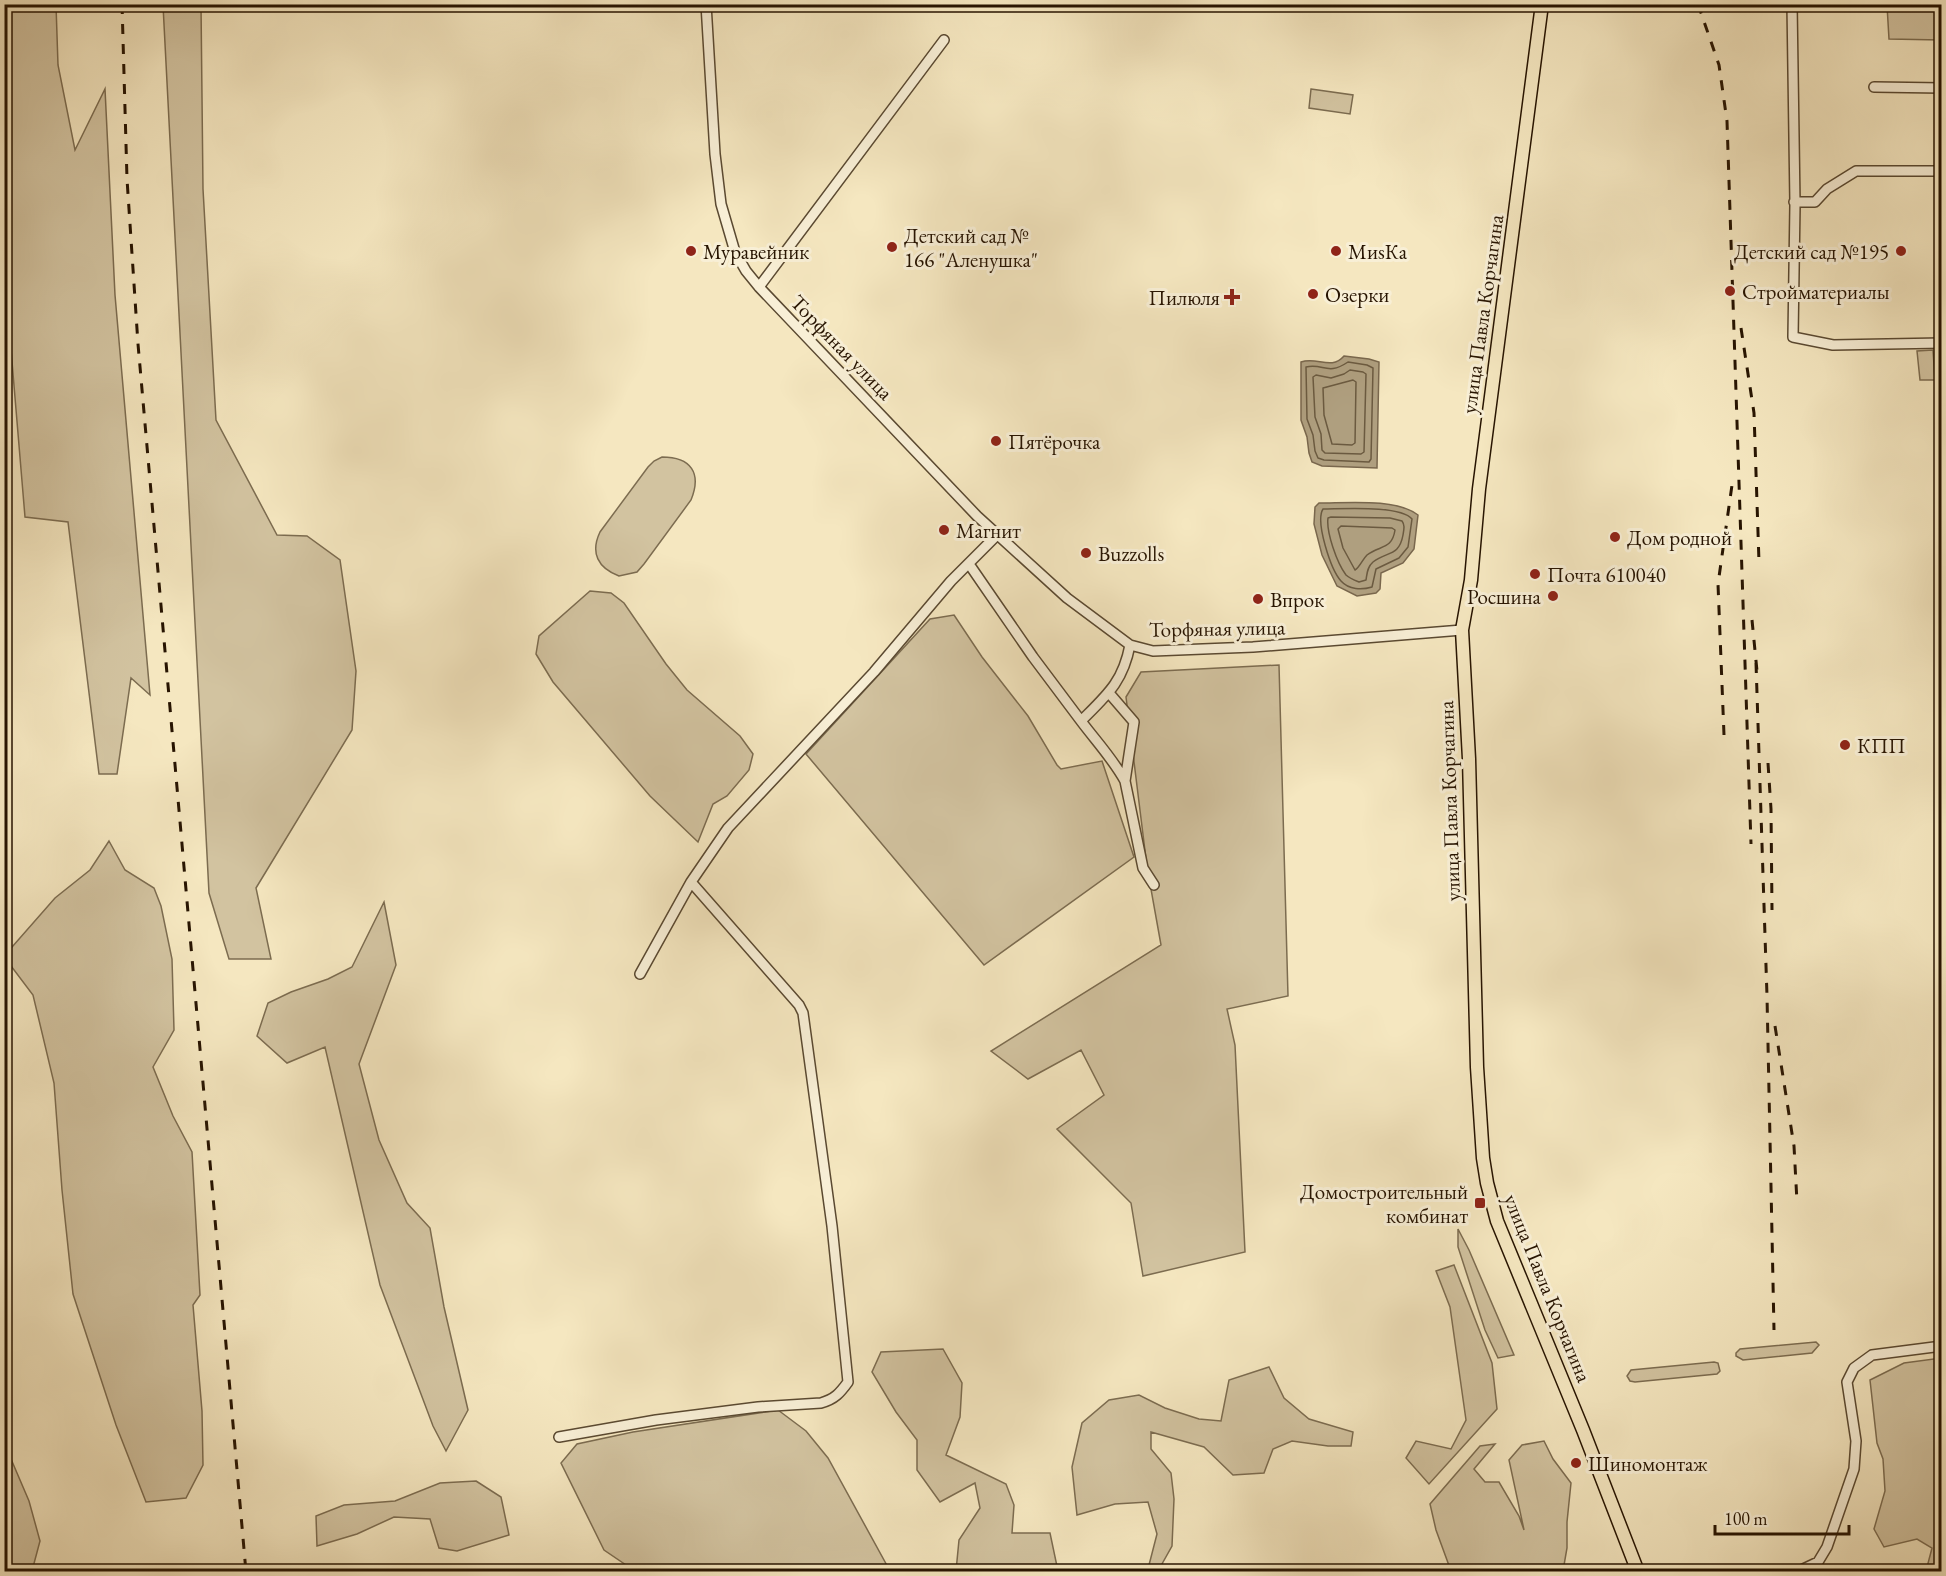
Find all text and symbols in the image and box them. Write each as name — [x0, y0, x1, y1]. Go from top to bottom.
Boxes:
street label: улица Павла Корчагина — [1455, 212, 1509, 415]
place label: Детский сад № 166 "Аленушка" — [904, 222, 1038, 273]
place label: Муравейник — [703, 238, 809, 265]
place label: МиsКа — [1348, 238, 1408, 265]
place label: Детский сад №195 — [1734, 238, 1889, 265]
marker: Детский сад № 166 "Аленушка" — [885, 240, 899, 254]
marker: Муравейник — [684, 244, 698, 258]
marker: МиsКа — [1329, 244, 1343, 258]
marker: Детский сад №195 — [1894, 244, 1908, 258]
place label: Стройматериалы — [1742, 278, 1890, 305]
place label: Озерки — [1325, 281, 1389, 308]
place label: Пилюля — [1149, 284, 1220, 311]
marker: Стройматериалы — [1723, 284, 1737, 298]
marker: Озерки — [1306, 287, 1320, 301]
street label: Торфяная улица — [785, 289, 900, 406]
marker: Пилюля — [1225, 290, 1239, 304]
place label: Пятёрочка — [1008, 428, 1101, 455]
marker: Пятёрочка — [989, 434, 1003, 448]
place label: Магнит — [956, 517, 1021, 544]
marker: Магнит — [937, 523, 951, 537]
place label: Дом родной — [1627, 524, 1732, 551]
marker: Дом родной — [1608, 530, 1622, 544]
place label: Buzzolls — [1098, 540, 1164, 567]
marker: Buzzolls — [1079, 546, 1093, 560]
place label: Почта 610040 — [1547, 561, 1666, 588]
marker: Почта 610040 — [1528, 567, 1542, 581]
place label: Росшина — [1467, 583, 1542, 610]
place label: Впрок — [1270, 586, 1324, 613]
marker: Росшина — [1546, 589, 1560, 603]
marker: Впрок — [1251, 592, 1265, 606]
street label: Торфяная улица — [1149, 613, 1286, 643]
street label: улица Павла Корчагина — [1432, 700, 1466, 902]
place label: КПП — [1857, 732, 1906, 759]
marker: КПП — [1838, 738, 1852, 752]
place label: Домостроительный комбинат — [1300, 1178, 1468, 1229]
street label: улица Павла Корчагина — [1498, 1190, 1598, 1387]
marker: Домостроительный комбинат — [1473, 1196, 1487, 1210]
place label: Шиномонтаж — [1588, 1450, 1708, 1477]
marker: Шиномонтаж — [1569, 1456, 1583, 1470]
scale bar — [1715, 1498, 1848, 1536]
text: 100 m — [1724, 1507, 1768, 1530]

